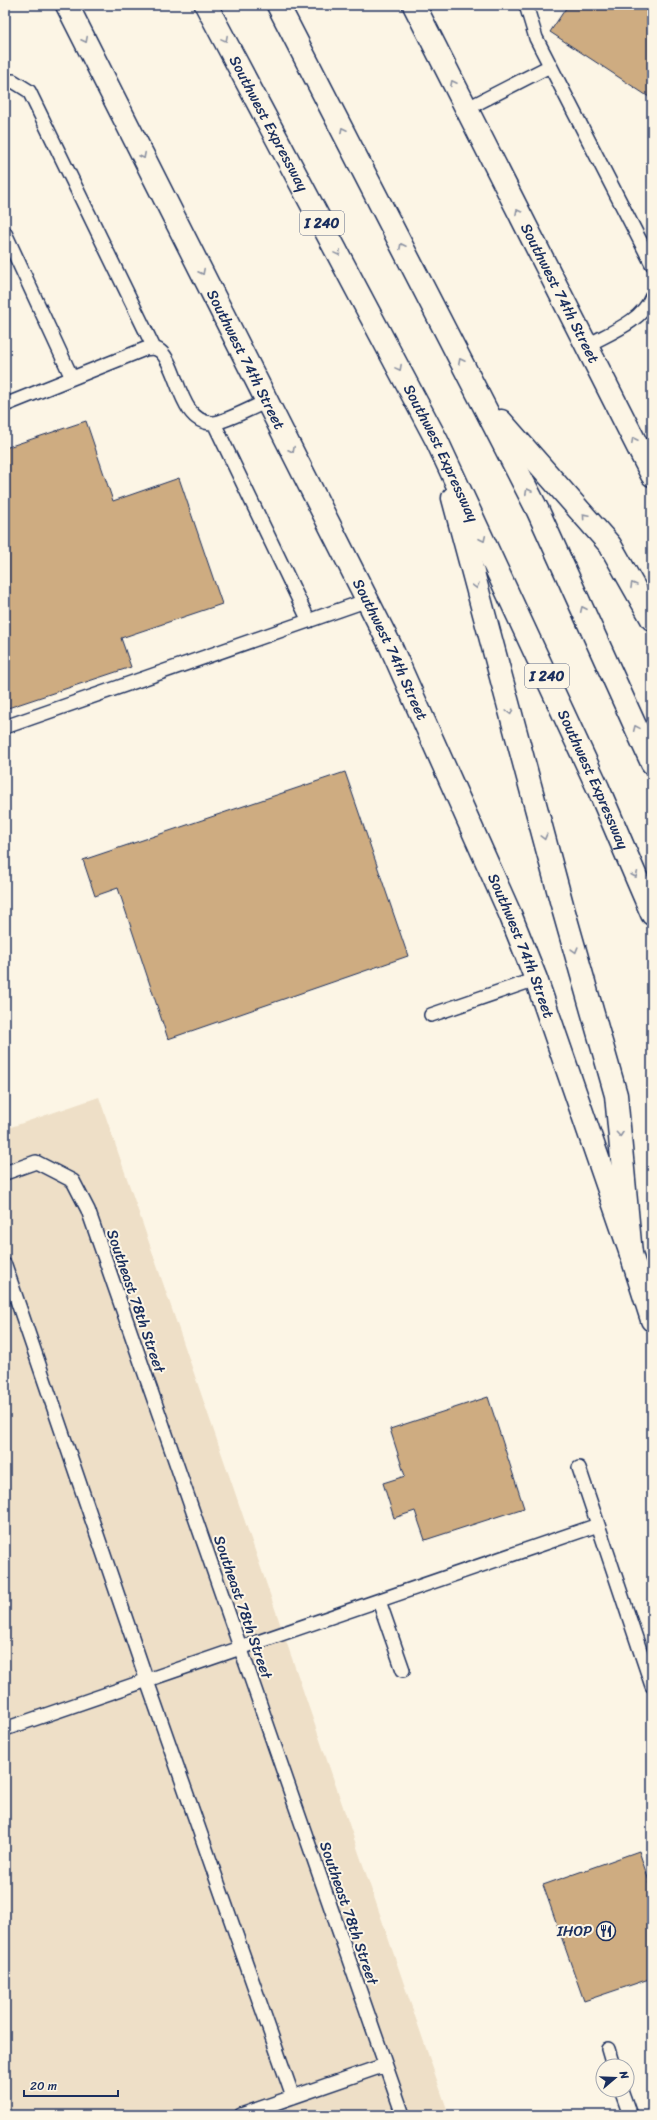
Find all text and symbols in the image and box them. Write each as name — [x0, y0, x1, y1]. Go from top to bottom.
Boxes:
one-way arrow — [220, 35, 227, 43]
one-way arrow — [80, 36, 88, 43]
street label: Southwest Expressway — [222, 51, 316, 196]
one-way arrow — [450, 80, 458, 88]
one-way arrow — [340, 127, 347, 134]
one-way arrow — [139, 152, 146, 159]
one-way arrow — [515, 209, 523, 216]
road number: I 240 — [300, 211, 344, 235]
street label: Southwest 74th Street — [513, 218, 607, 368]
one-way arrow — [399, 242, 407, 250]
one-way arrow — [333, 249, 341, 257]
one-way arrow — [197, 268, 205, 275]
street label: Southwest 74th Street — [199, 285, 292, 435]
one-way arrow — [458, 358, 466, 366]
one-way arrow — [394, 364, 402, 371]
street label: Southwest Expressway — [396, 379, 486, 527]
one-way arrow — [632, 437, 639, 444]
one-way arrow — [287, 446, 295, 454]
one-way arrow — [525, 488, 533, 496]
one-way arrow — [582, 513, 589, 521]
one-way arrow — [478, 535, 486, 543]
street label: Southwest 74th Street — [345, 574, 435, 725]
one-way arrow — [630, 582, 637, 589]
one-way arrow — [472, 583, 480, 590]
one-way arrow — [580, 606, 588, 613]
road number: I 240 — [525, 664, 569, 688]
street label: Southwest Expressway — [550, 705, 636, 854]
one-way arrow — [505, 708, 514, 715]
one-way arrow — [633, 724, 641, 732]
one-way arrow — [539, 834, 548, 841]
street label: Southwest 74th Street — [480, 869, 562, 1022]
one-way arrow — [630, 870, 638, 878]
one-way arrow — [570, 946, 579, 953]
one-way arrow — [615, 1131, 624, 1137]
street label: Southeast 78th Street — [99, 1226, 173, 1377]
street label: Southeast 78th Street — [206, 1532, 280, 1683]
street label: Southeast 78th Street — [312, 1838, 386, 1989]
place label: IHOP — [556, 1918, 592, 1944]
restaurant icon: IHOP — [595, 1920, 617, 1942]
north arrow — [595, 2058, 635, 2098]
text: N — [613, 2067, 634, 2082]
scale bar — [24, 2072, 118, 2098]
text: 20 m — [30, 2075, 57, 2097]

